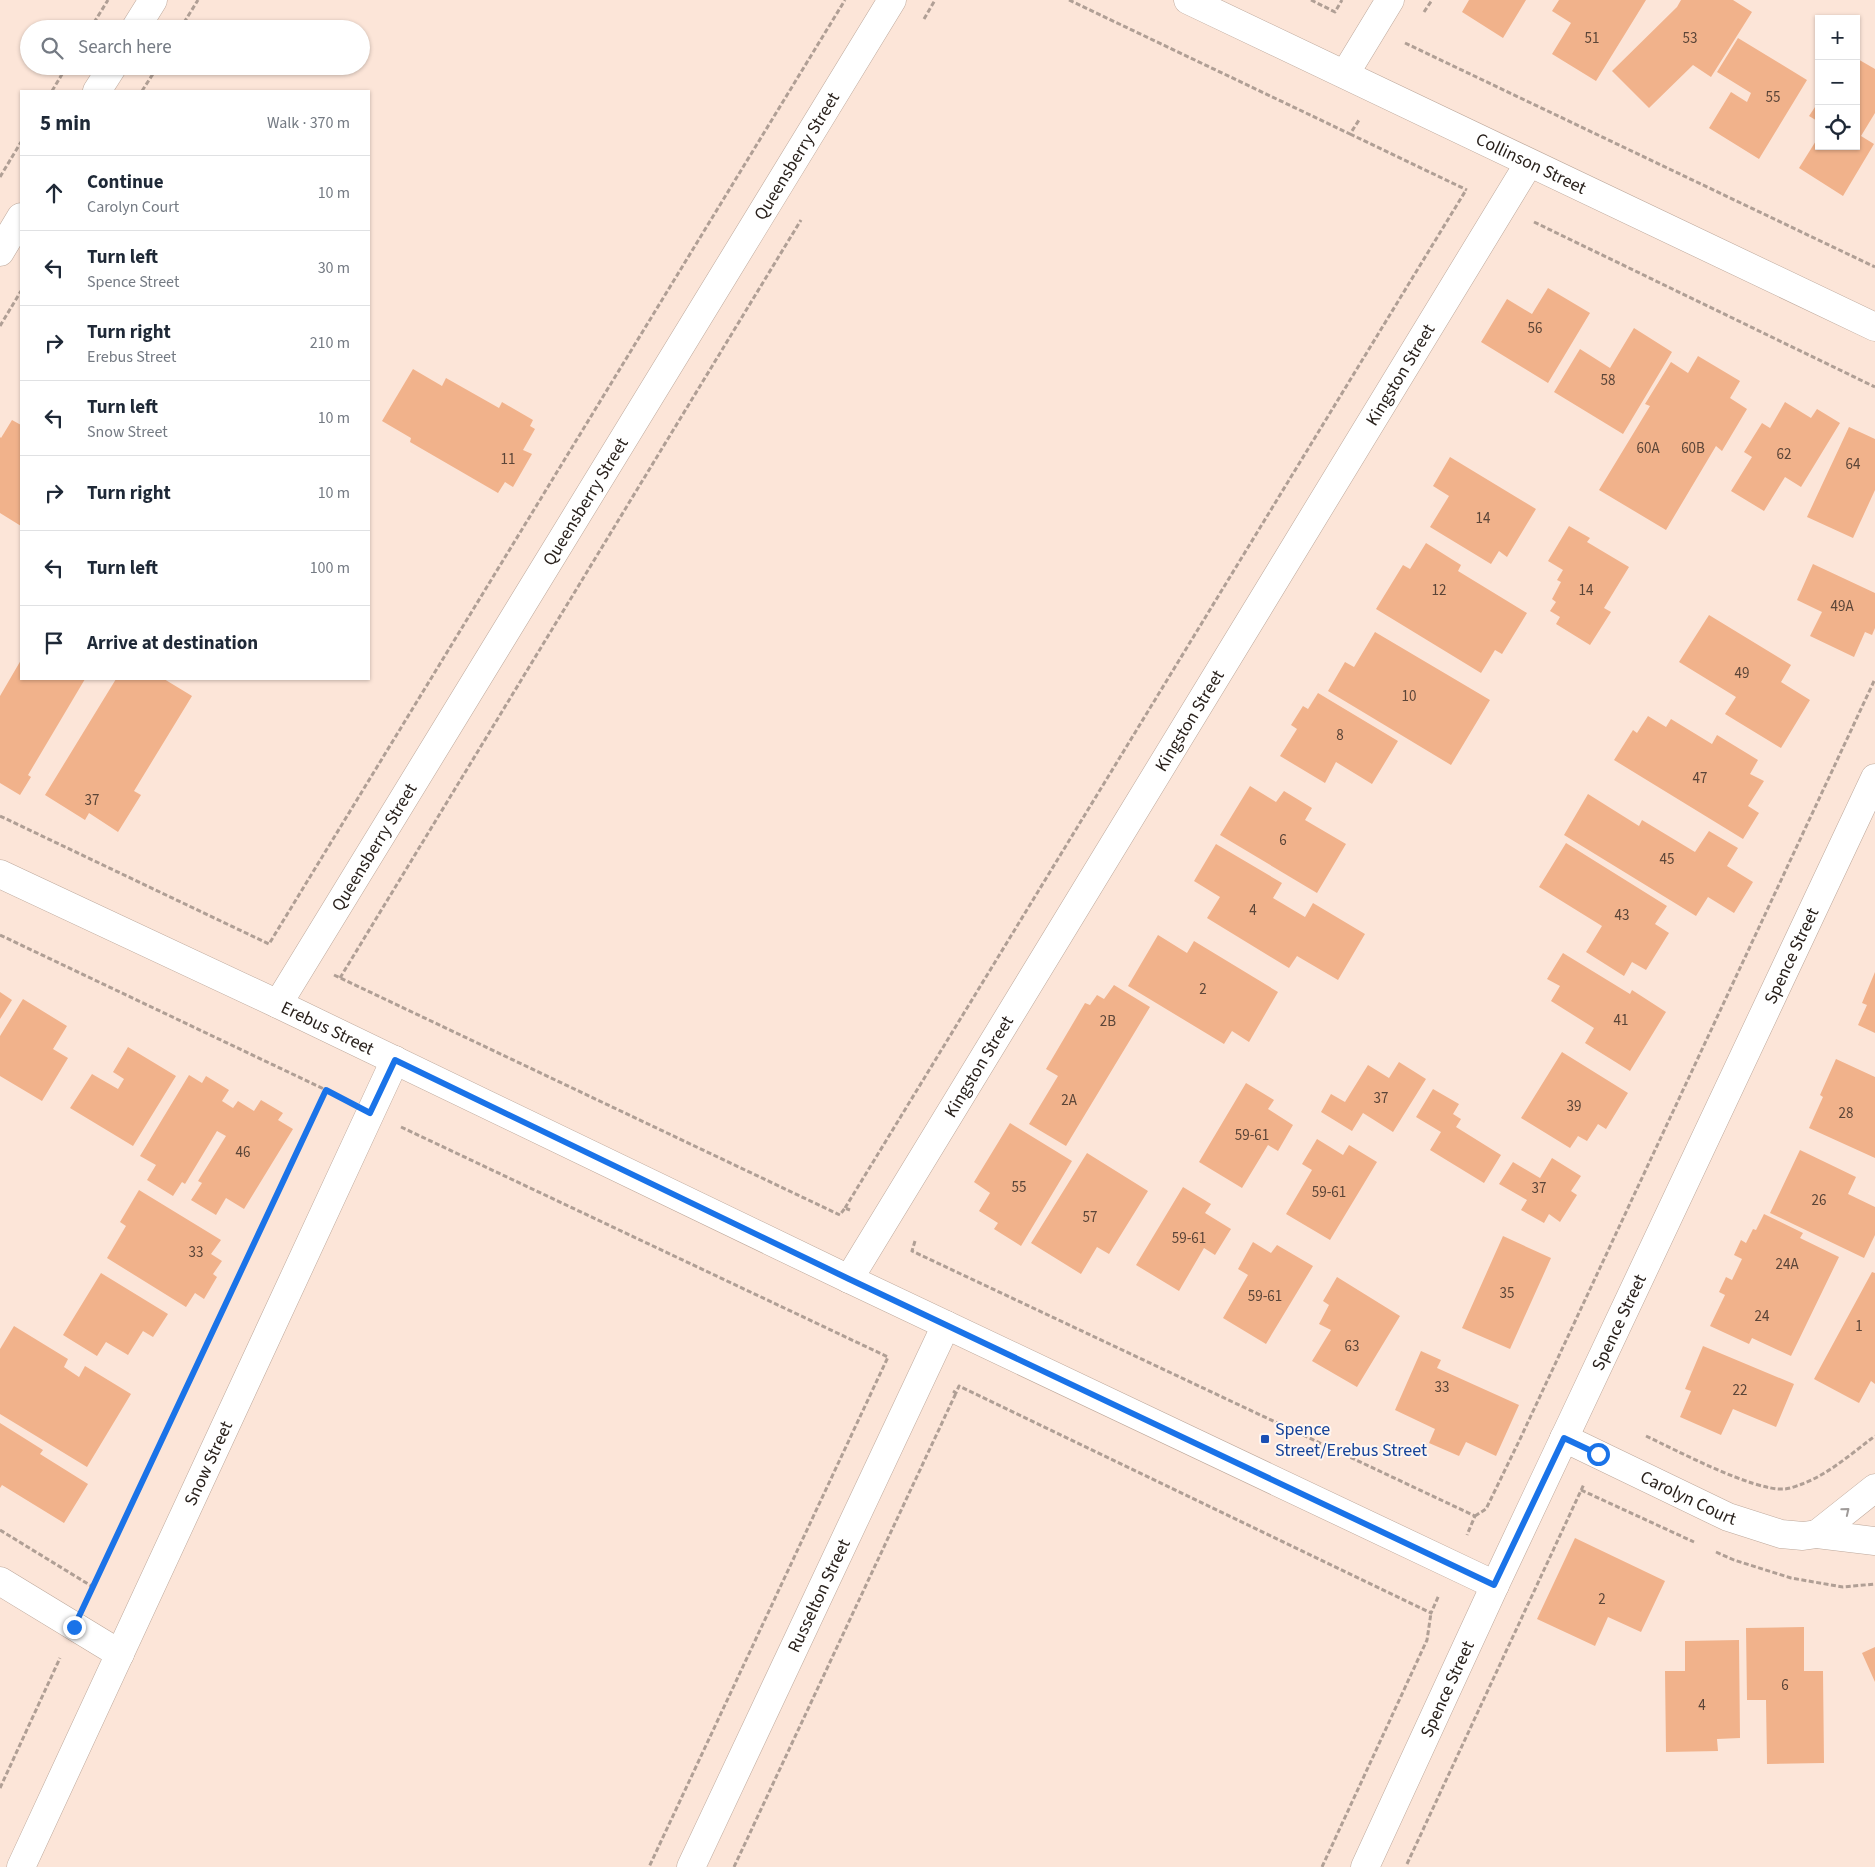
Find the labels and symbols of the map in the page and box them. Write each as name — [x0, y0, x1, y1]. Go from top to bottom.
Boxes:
house number: 51 — [1585, 28, 1599, 49]
house number: 53 — [1683, 28, 1697, 49]
street label: Queensberry Street — [748, 87, 846, 225]
house number: 55 — [1766, 87, 1780, 108]
street label: Collinson Street — [1472, 127, 1590, 201]
house number: 56 — [1528, 318, 1542, 339]
street label: Kingston Street — [1360, 319, 1441, 431]
house number: 58 — [1601, 370, 1615, 391]
street label: Queensberry Street — [537, 433, 634, 571]
house number: 60A — [1636, 438, 1660, 459]
house number: 60B — [1681, 438, 1705, 459]
house number: 62 — [1777, 444, 1791, 465]
house number: 11 — [501, 449, 515, 470]
house number: 64 — [1846, 454, 1861, 475]
house number: 14 — [1476, 508, 1491, 529]
house number: 12 — [1432, 580, 1446, 601]
house number: 14 — [1579, 580, 1594, 601]
house number: 49A — [1830, 596, 1854, 617]
house number: 49 — [1735, 663, 1749, 684]
street label: Kingston Street — [1149, 665, 1230, 776]
house number: 10 — [1402, 686, 1416, 707]
house number: 8 — [1336, 725, 1344, 746]
house number: 47 — [1693, 768, 1707, 789]
street label: Queensberry Street — [326, 778, 423, 916]
house number: 37 — [85, 790, 99, 811]
house number: 6 — [1279, 830, 1287, 851]
house number: 45 — [1660, 849, 1674, 870]
house number: 4 — [1249, 900, 1257, 921]
street label: Spence Street — [1758, 904, 1825, 1008]
house number: 43 — [1615, 905, 1629, 926]
house number: 2 — [1199, 979, 1207, 1000]
street label: Erebus Street — [277, 995, 378, 1061]
house number: 41 — [1614, 1010, 1628, 1031]
street label: Kingston Street — [938, 1011, 1020, 1122]
house number: 2B — [1100, 1011, 1116, 1032]
house number: 37 — [1374, 1088, 1388, 1109]
house number: 2A — [1061, 1090, 1078, 1111]
house number: 39 — [1567, 1096, 1581, 1117]
house number: 28 — [1839, 1103, 1853, 1124]
house number: 59-61 — [1235, 1125, 1269, 1146]
house number: 46 — [236, 1142, 250, 1163]
house number: 55 — [1012, 1177, 1026, 1198]
house number: 37 — [1532, 1178, 1546, 1199]
house number: 59-61 — [1312, 1182, 1346, 1203]
house number: 26 — [1812, 1190, 1826, 1211]
house number: 57 — [1083, 1207, 1097, 1228]
house number: 59-61 — [1172, 1228, 1206, 1249]
house number: 33 — [189, 1242, 203, 1263]
house number: 24A — [1775, 1254, 1799, 1275]
street label: Spence Street — [1586, 1270, 1653, 1375]
house number: 35 — [1500, 1283, 1514, 1304]
house number: 59-61 — [1248, 1286, 1282, 1307]
house number: 24 — [1755, 1306, 1770, 1327]
house number: 1 — [1855, 1316, 1863, 1337]
house number: 63 — [1345, 1336, 1359, 1357]
house number: 33 — [1435, 1377, 1449, 1398]
house number: 22 — [1733, 1380, 1747, 1401]
street label: Snow Street — [178, 1417, 239, 1510]
place label: Spence Street/Erebus Street — [1275, 1417, 1427, 1463]
marker: Spence Street/Erebus Street — [1259, 1433, 1271, 1445]
route start — [1587, 1443, 1610, 1466]
street label: Carolyn Court — [1636, 1465, 1739, 1532]
one-way arrow — [1840, 1508, 1850, 1517]
street label: Russelton Street — [782, 1535, 857, 1657]
house number: 2 — [1598, 1589, 1606, 1610]
route end — [63, 1616, 86, 1639]
street label: Spence Street — [1414, 1637, 1481, 1742]
house number: 6 — [1781, 1675, 1789, 1696]
house number: 4 — [1698, 1695, 1706, 1716]

